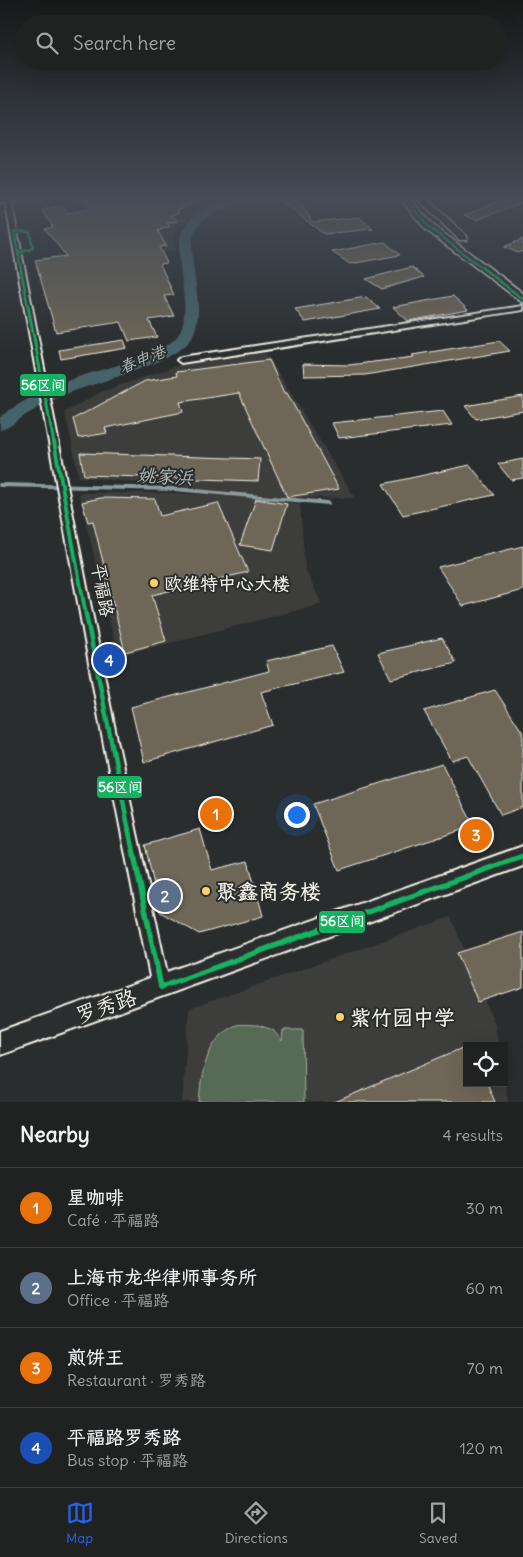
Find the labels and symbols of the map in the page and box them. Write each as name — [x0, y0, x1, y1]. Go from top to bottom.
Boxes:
water label: 春申港 — [116, 340, 170, 377]
line badge: 56区间 — [19, 373, 67, 397]
text: 56区间 — [21, 376, 65, 394]
water label: 姚家浜 — [136, 463, 195, 490]
street label: 平福路 — [87, 561, 119, 619]
place label: 欧维特中心大楼 — [164, 572, 290, 595]
marker: 欧维特中心大楼 — [148, 577, 160, 589]
pin: 4 — [93, 641, 125, 679]
line badge: 56区间 — [96, 775, 143, 799]
text: 56区间 — [98, 778, 142, 796]
pin: 1 — [200, 795, 232, 833]
your location — [284, 802, 310, 828]
pin: 3 — [460, 816, 492, 854]
pin: 2 — [149, 877, 181, 915]
place label: 聚鑫商务楼 — [216, 878, 321, 905]
marker: 聚鑫商务楼 — [200, 885, 212, 897]
line badge: 56区间 — [318, 910, 366, 934]
text: 56区间 — [320, 912, 364, 930]
street label: 罗秀路 — [72, 983, 140, 1029]
place label: 紫竹园中学 — [350, 1004, 455, 1031]
marker: 紫竹园中学 — [334, 1011, 346, 1023]

